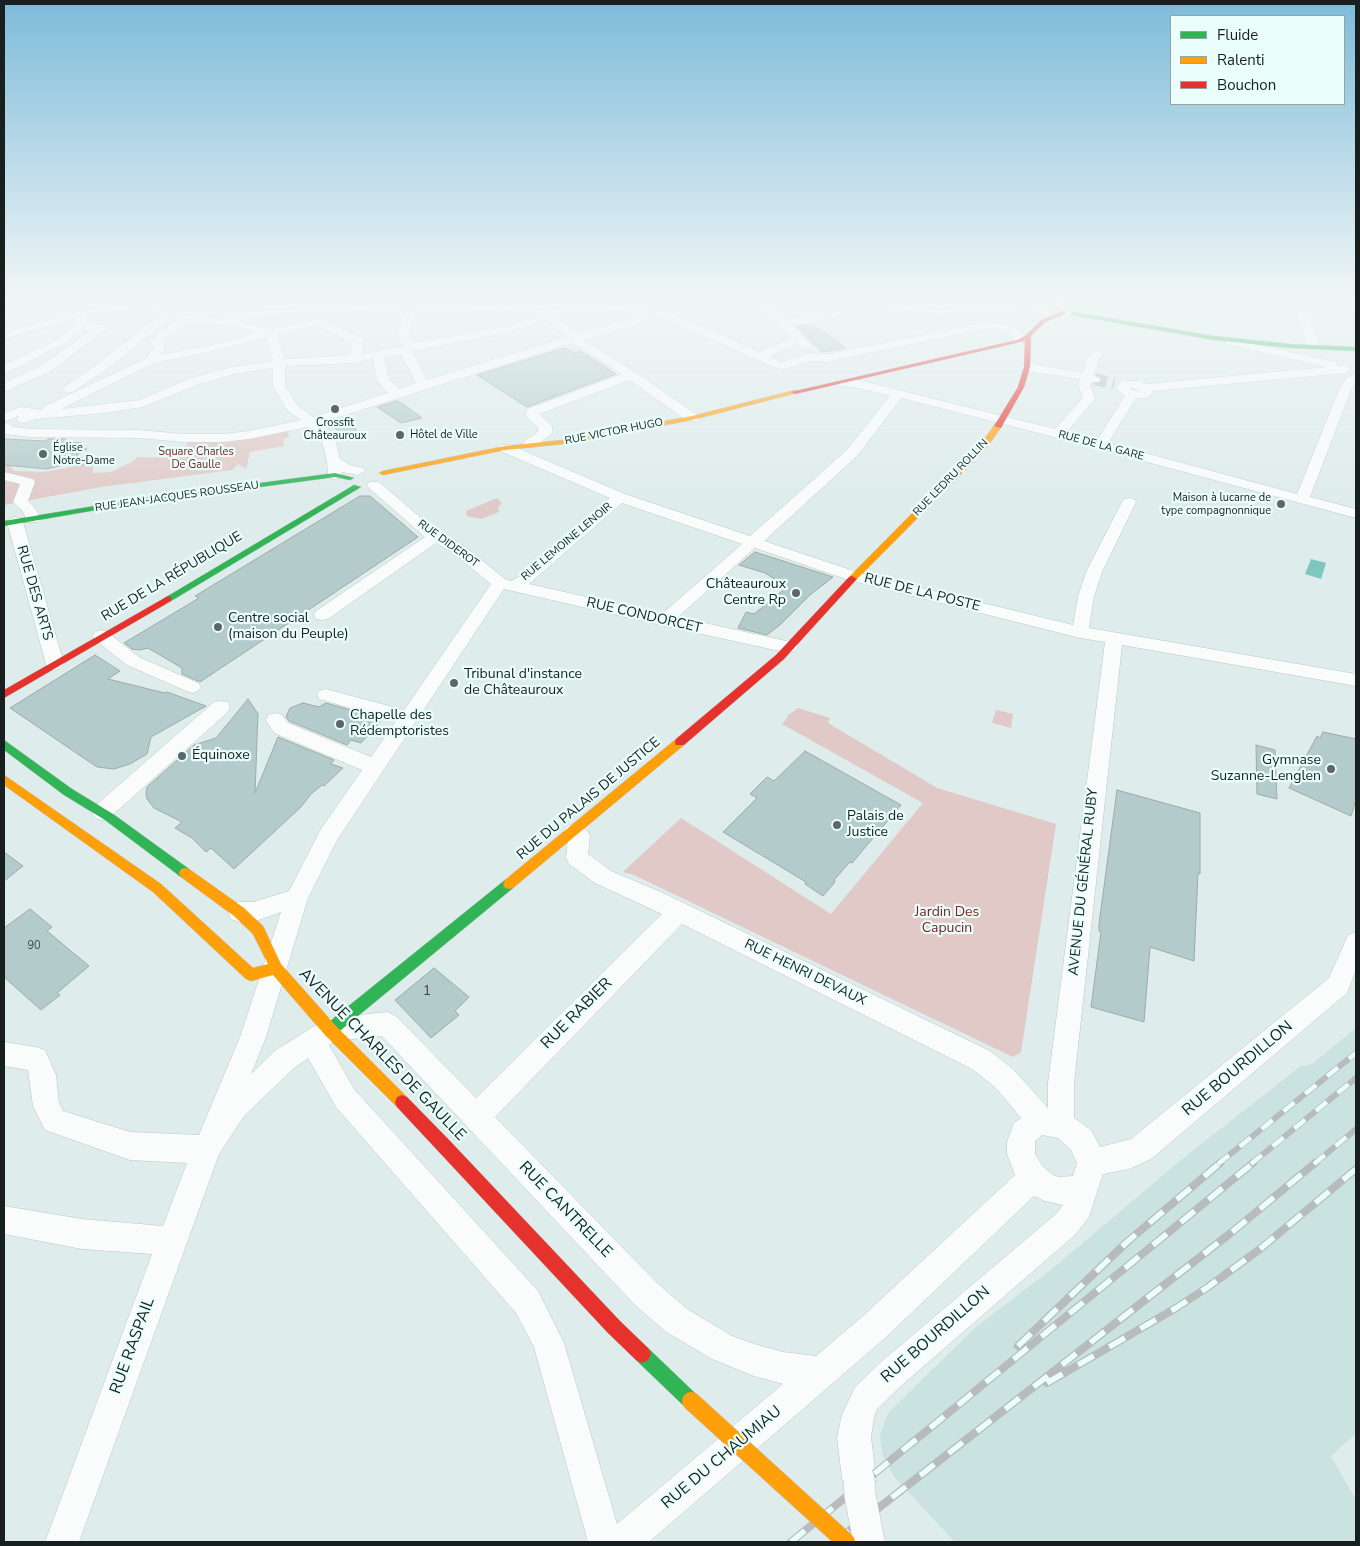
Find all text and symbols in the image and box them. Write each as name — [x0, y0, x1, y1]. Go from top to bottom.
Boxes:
legend — [1170, 15, 1345, 105]
text: Fluide — [1217, 25, 1258, 45]
text: Ralenti — [1217, 50, 1265, 70]
text: Bouchon — [1217, 75, 1276, 95]
marker: Crossfit Châteauroux — [329, 403, 341, 415]
place label: Crossfit Châteauroux — [303, 416, 367, 442]
street label: RUE VICTOR HUGO — [564, 416, 664, 448]
place label: Hôtel de Ville — [410, 428, 478, 442]
street label: RUE DE LA GARE — [1057, 428, 1145, 464]
marker: Hôtel de Ville — [394, 429, 406, 441]
street label: RUE LEDRU ROLLIN — [911, 437, 991, 519]
place label: Église Notre-Dame — [53, 441, 115, 467]
park label: Square Charles De Gaulle — [158, 445, 234, 471]
marker: Église Notre-Dame — [37, 448, 49, 460]
street label: RUE JEAN-JACQUES ROUSSEAU — [94, 479, 260, 515]
place label: Maison à lucarne de type compagnonnique — [1161, 491, 1271, 517]
marker: Maison à lucarne de type compagnonnique — [1275, 498, 1287, 510]
street label: RUE LEMOINE LENOIR — [519, 500, 615, 584]
street label: RUE DIDEROT — [415, 517, 481, 571]
street label: RUE DE LA RÉPUBLIQUE — [99, 528, 245, 626]
street label: RUE DES ARTS — [12, 544, 56, 642]
street label: RUE DE LA POSTE — [862, 570, 982, 616]
place label: Châteauroux Centre Rp — [706, 577, 786, 610]
marker: Châteauroux Centre Rp — [790, 587, 802, 599]
street label: RUE CONDORCET — [585, 595, 703, 637]
place label: Centre social (maison du Peuple) — [228, 611, 349, 644]
marker: Centre social (maison du Peuple) — [212, 621, 224, 633]
place label: Tribunal d'instance de Châteauroux — [464, 667, 582, 700]
marker: Tribunal d'instance de Châteauroux — [448, 677, 460, 689]
place label: Chapelle des Rédemptoristes — [350, 708, 449, 740]
marker: Chapelle des Rédemptoristes — [334, 718, 346, 730]
street label: RUE DU PALAIS DE JUSTICE — [514, 734, 664, 864]
place label: Équinoxe — [192, 748, 250, 764]
marker: Équinoxe — [176, 750, 188, 762]
place label: Gymnase Suzanne-Lenglen — [1211, 753, 1321, 786]
marker: Gymnase Suzanne-Lenglen — [1325, 763, 1337, 775]
street label: AVENUE DU GÉNÉRAL RUBY — [1066, 787, 1102, 977]
place label: Palais de Justice — [847, 809, 904, 842]
marker: Palais de Justice — [831, 819, 843, 831]
park label: Jardin Des Capucin — [915, 905, 979, 938]
street label: RUE HENRI DEVAUX — [741, 936, 869, 1010]
house number: 90 — [27, 939, 41, 953]
street label: AVENUE CHARLES DE GAULLE — [294, 965, 470, 1145]
street label: RUE RABIER — [537, 974, 617, 1054]
house number: 1 — [423, 984, 431, 1000]
street label: RUE BOURDILLON — [1179, 1017, 1297, 1121]
street label: RUE CANTRELLE — [514, 1158, 616, 1262]
street label: RUE BOURDILLON — [878, 1282, 994, 1388]
street label: RUE RASPAIL — [107, 1295, 159, 1397]
street label: RUE DU CHAUMIAU — [658, 1402, 786, 1514]

